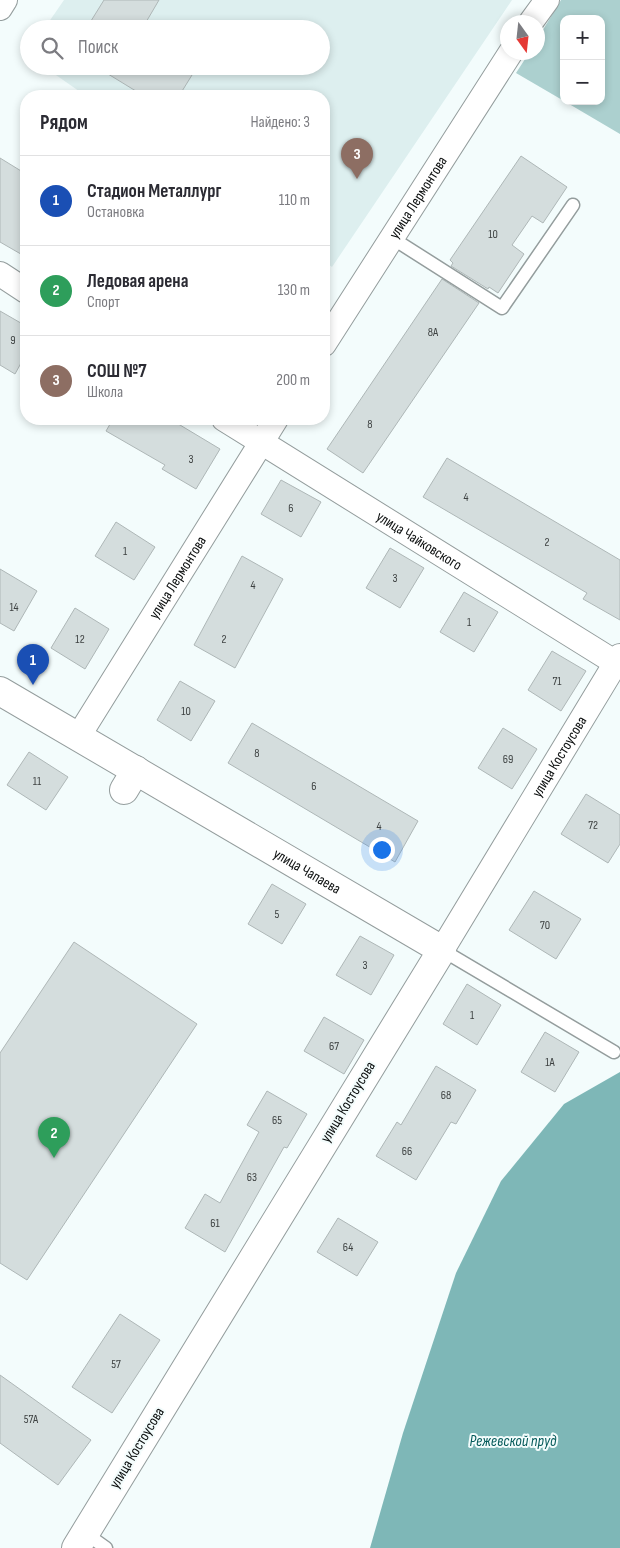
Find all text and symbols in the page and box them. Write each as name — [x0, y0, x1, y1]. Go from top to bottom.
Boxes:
north arrow — [500, 15, 545, 60]
map controls — [560, 15, 605, 105]
button: + — [560, 15, 605, 60]
search box — [20, 20, 330, 75]
icon: search — [38, 34, 66, 62]
text: Поиск — [78, 36, 118, 59]
button: − — [560, 60, 605, 105]
text: Рядом — [40, 110, 88, 135]
text: Найдено: 3 — [250, 113, 310, 132]
pin: 3 — [341, 138, 373, 179]
street label: улица Лермонтова — [384, 152, 451, 242]
text: Стадион Металлург — [87, 180, 221, 203]
text: 1 — [53, 191, 59, 210]
text: 110 m — [279, 191, 310, 210]
text: Остановка — [87, 203, 144, 222]
house number: 10 — [488, 227, 498, 242]
text: Ледовая арена — [87, 270, 188, 293]
text: 2 — [52, 281, 60, 300]
text: 130 m — [278, 281, 310, 300]
text: Спорт — [87, 293, 120, 312]
house number: 8А — [428, 325, 439, 340]
house number: 9 — [10, 333, 16, 348]
text: СОШ №7 — [87, 360, 146, 383]
text: 3 — [52, 371, 60, 390]
text: 200 m — [276, 371, 310, 390]
text: Школа — [87, 383, 123, 402]
house number: 8 — [367, 417, 373, 432]
house number: 3 — [188, 452, 194, 467]
house number: 4 — [463, 490, 469, 505]
house number: 6 — [288, 501, 294, 516]
street label: улица Чайковского — [373, 507, 466, 574]
street label: улица Лермонтова — [144, 532, 210, 622]
house number: 2 — [545, 535, 550, 550]
house number: 1 — [123, 544, 128, 559]
house number: 3 — [392, 571, 398, 586]
house number: 4 — [250, 578, 256, 593]
house number: 14 — [9, 600, 19, 615]
house number: 1 — [467, 615, 472, 630]
house number: 12 — [75, 632, 85, 647]
house number: 2 — [222, 632, 227, 647]
pin: 1 — [17, 644, 49, 685]
house number: 71 — [552, 674, 562, 689]
house number: 10 — [181, 704, 191, 719]
street label: улица Костоусова — [527, 712, 591, 801]
house number: 8 — [254, 746, 260, 761]
house number: 69 — [503, 752, 513, 767]
house number: 11 — [33, 774, 42, 789]
house number: 6 — [311, 779, 317, 794]
house number: 72 — [588, 818, 598, 833]
house number: 4 — [376, 819, 382, 834]
your location — [369, 837, 395, 863]
street label: улица Чапаева — [270, 844, 344, 898]
house number: 5 — [275, 907, 280, 922]
house number: 70 — [540, 918, 550, 933]
house number: 3 — [362, 958, 368, 973]
house number: 1 — [470, 1008, 475, 1023]
house number: 67 — [329, 1039, 339, 1054]
house number: 1А — [545, 1055, 556, 1070]
street label: улица Костоусова — [316, 1058, 380, 1146]
house number: 68 — [441, 1088, 451, 1103]
house number: 65 — [272, 1113, 282, 1128]
pin: 2 — [38, 1117, 70, 1158]
house number: 66 — [402, 1144, 412, 1159]
house number: 63 — [247, 1170, 257, 1185]
house number: 61 — [210, 1216, 221, 1231]
house number: 64 — [343, 1240, 353, 1255]
house number: 57 — [111, 1357, 121, 1372]
street label: улица Костоусова — [105, 1404, 169, 1492]
house number: 57А — [24, 1412, 39, 1427]
water label: Режевской пруд — [470, 1432, 557, 1451]

